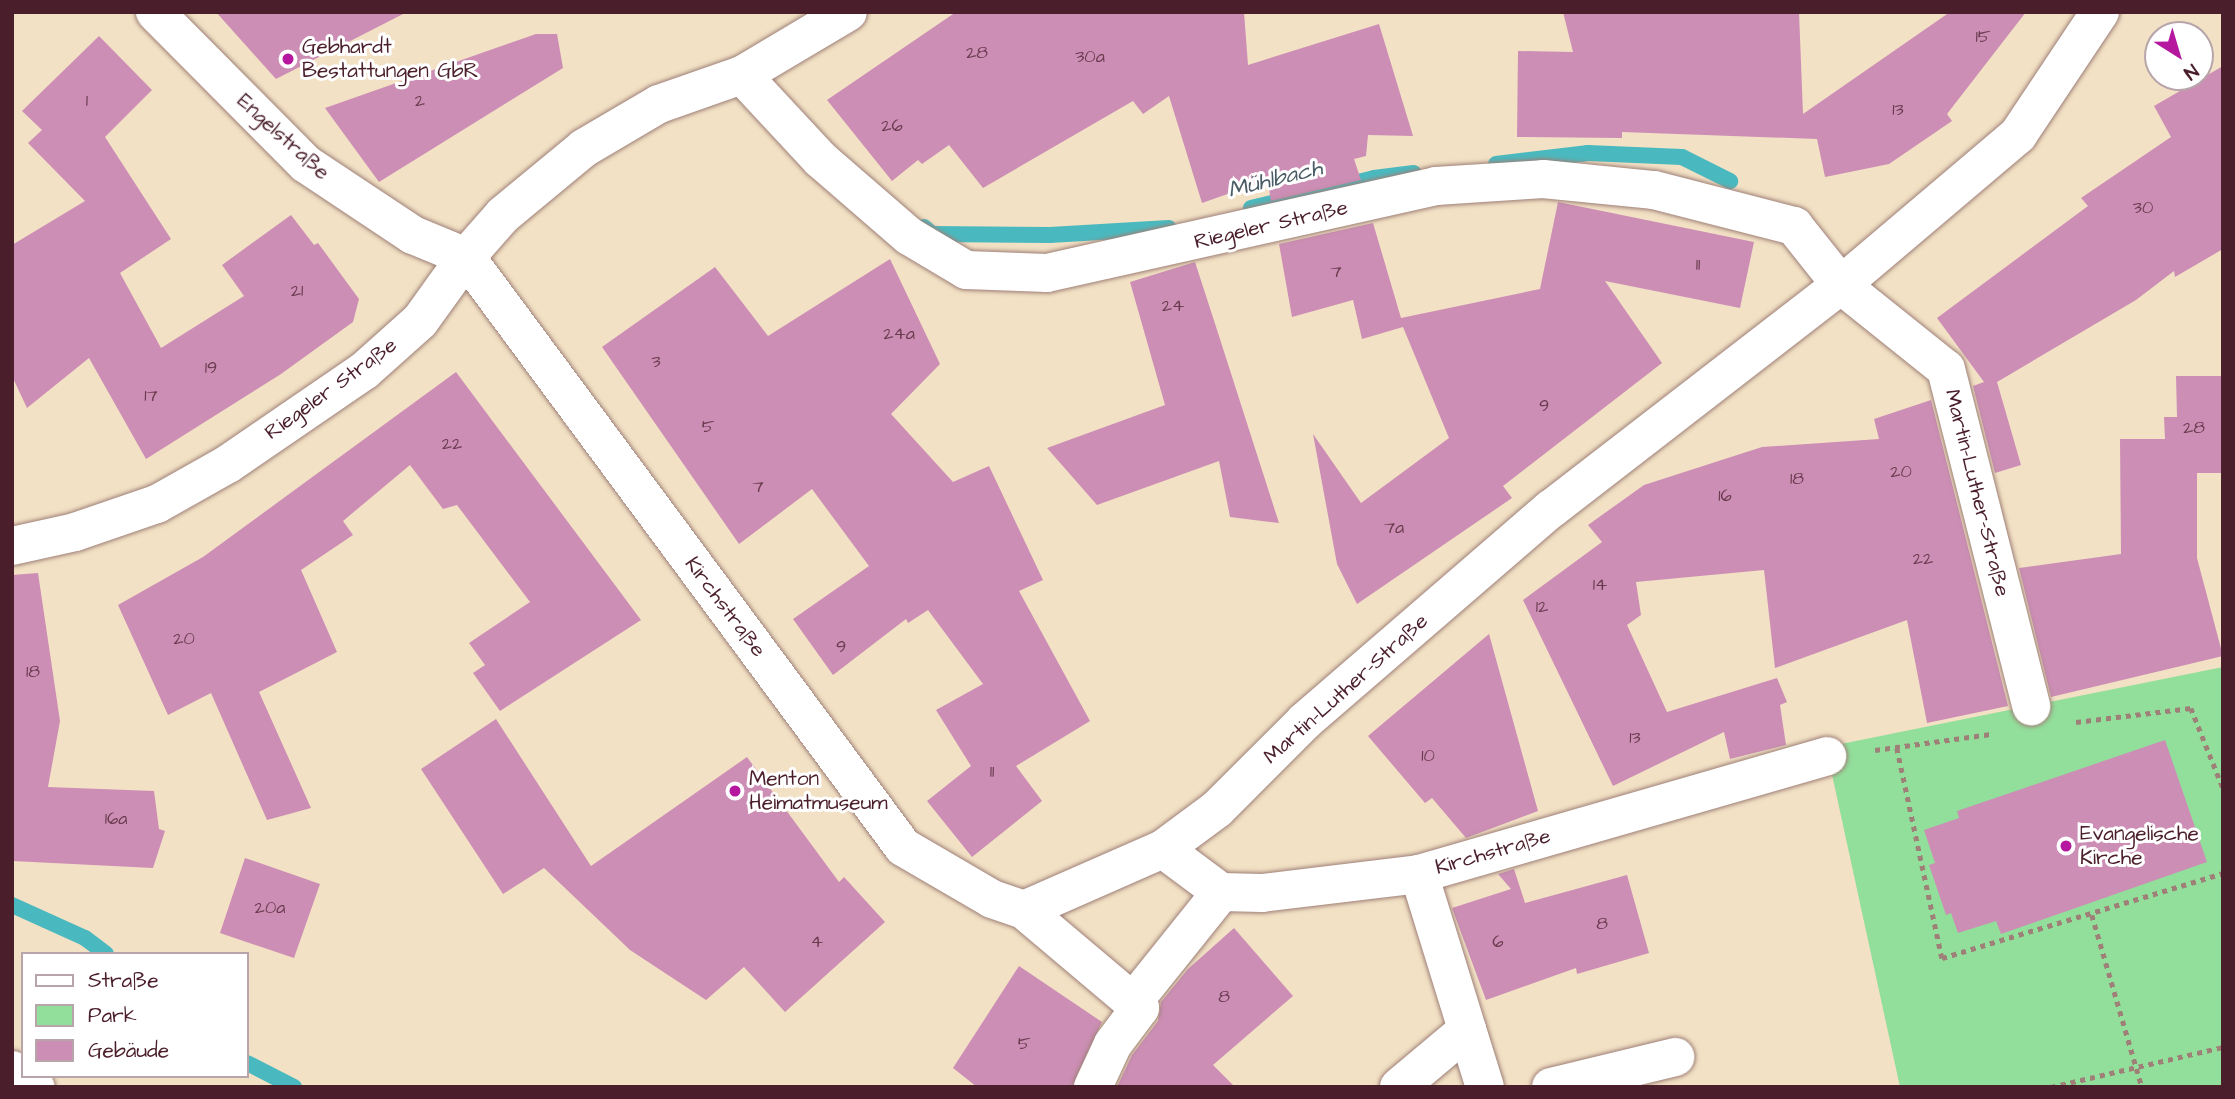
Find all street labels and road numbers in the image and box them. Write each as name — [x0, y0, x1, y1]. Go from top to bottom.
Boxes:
street label: Engelstraße — [231, 89, 335, 185]
street label: Riegeler Straße — [1192, 195, 1350, 255]
street label: Riegeler Straße — [260, 333, 402, 445]
street label: Martin-Luther-Straße — [1939, 387, 2015, 599]
street label: Kirchstraße — [679, 552, 771, 662]
street label: Martin-Luther-Straße — [1259, 609, 1433, 769]
street label: Kirchstraße — [1432, 824, 1554, 880]

